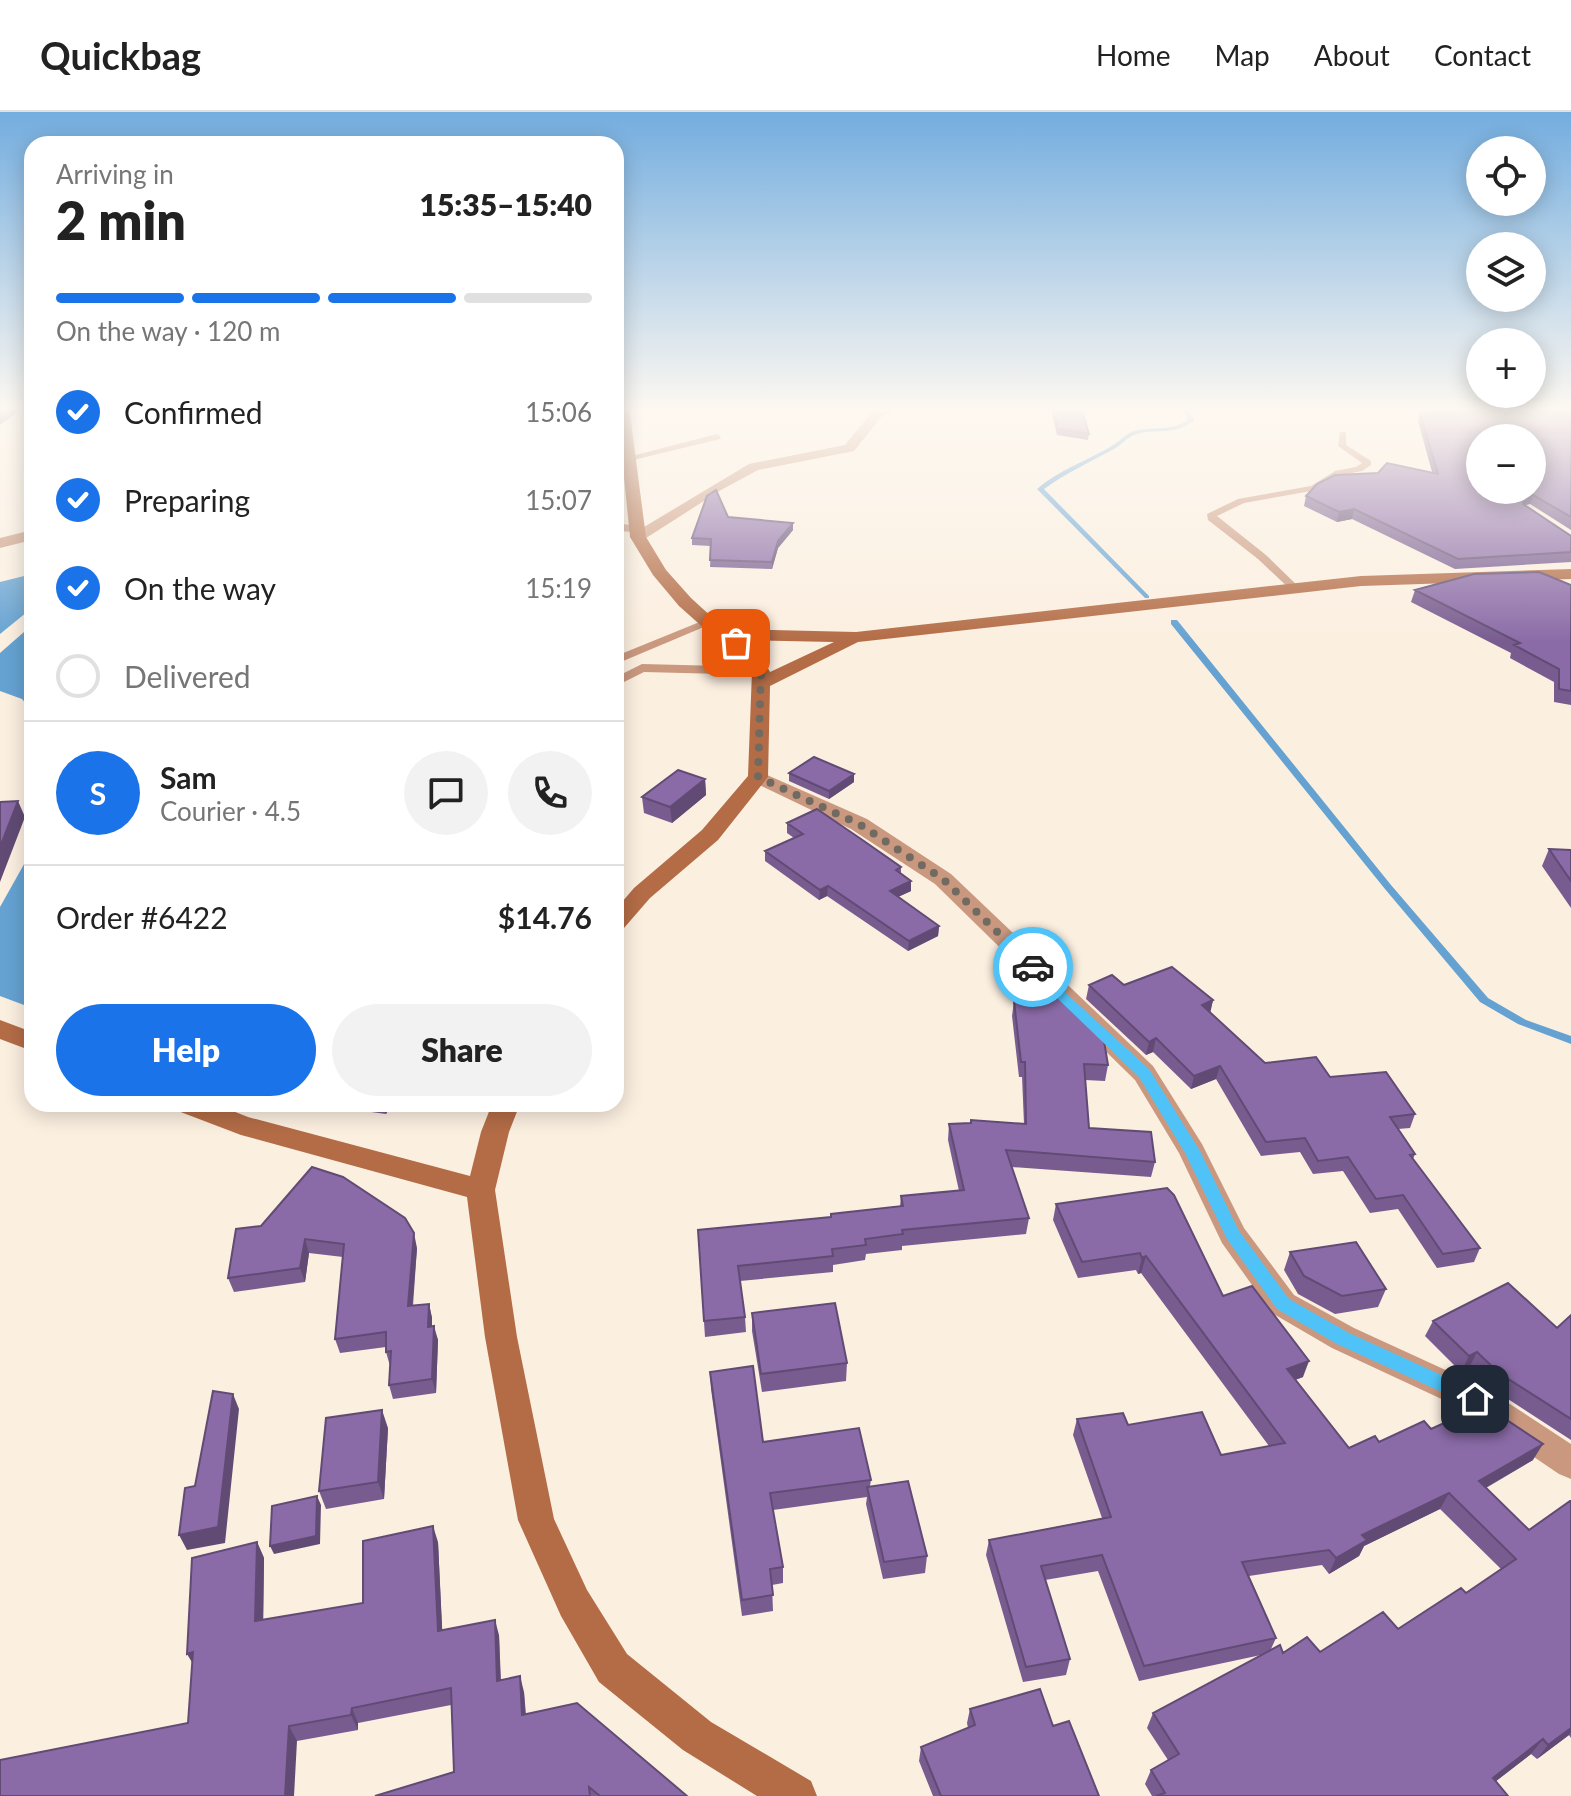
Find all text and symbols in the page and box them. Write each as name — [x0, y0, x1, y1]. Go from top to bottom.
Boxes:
text: Quickbag — [40, 32, 201, 78]
text: Home — [1096, 38, 1171, 72]
text: Map — [1215, 38, 1270, 72]
text: About — [1314, 38, 1390, 72]
text: Contact — [1434, 38, 1531, 72]
map controls — [1466, 136, 1546, 504]
button: locate — [1466, 136, 1546, 216]
text: Arriving in — [56, 158, 174, 190]
text: 15:35–15:40 — [419, 186, 592, 222]
text: 2 min — [56, 189, 186, 251]
button: layers — [1466, 232, 1546, 312]
text: On the way · 120 m — [56, 315, 280, 347]
button: + — [1466, 328, 1546, 408]
icon: check — [56, 390, 100, 434]
text: Confirmed — [124, 394, 263, 430]
text: 15:06 — [525, 396, 592, 428]
button: − — [1466, 424, 1546, 504]
icon: check — [56, 478, 100, 522]
text: Preparing — [124, 482, 250, 518]
text: 15:07 — [525, 484, 592, 516]
icon: check — [56, 566, 100, 610]
text: On the way — [124, 570, 276, 606]
text: 15:19 — [525, 572, 592, 604]
pin — [702, 609, 770, 677]
icon: bag — [714, 621, 758, 665]
text: Delivered — [124, 658, 251, 694]
button: chat — [404, 751, 488, 835]
button: phone — [508, 751, 592, 835]
text: Sam — [160, 759, 217, 795]
text: S — [90, 775, 106, 811]
text: Courier · 4.5 — [160, 795, 301, 827]
text: Order #6422 — [56, 899, 228, 935]
text: $14.76 — [498, 899, 592, 935]
courier — [993, 927, 1073, 1007]
icon: car — [1011, 945, 1055, 989]
button: Help — [56, 1004, 316, 1096]
button: Share — [332, 1004, 592, 1096]
pin — [1441, 1365, 1509, 1433]
icon: home — [1453, 1377, 1497, 1421]

